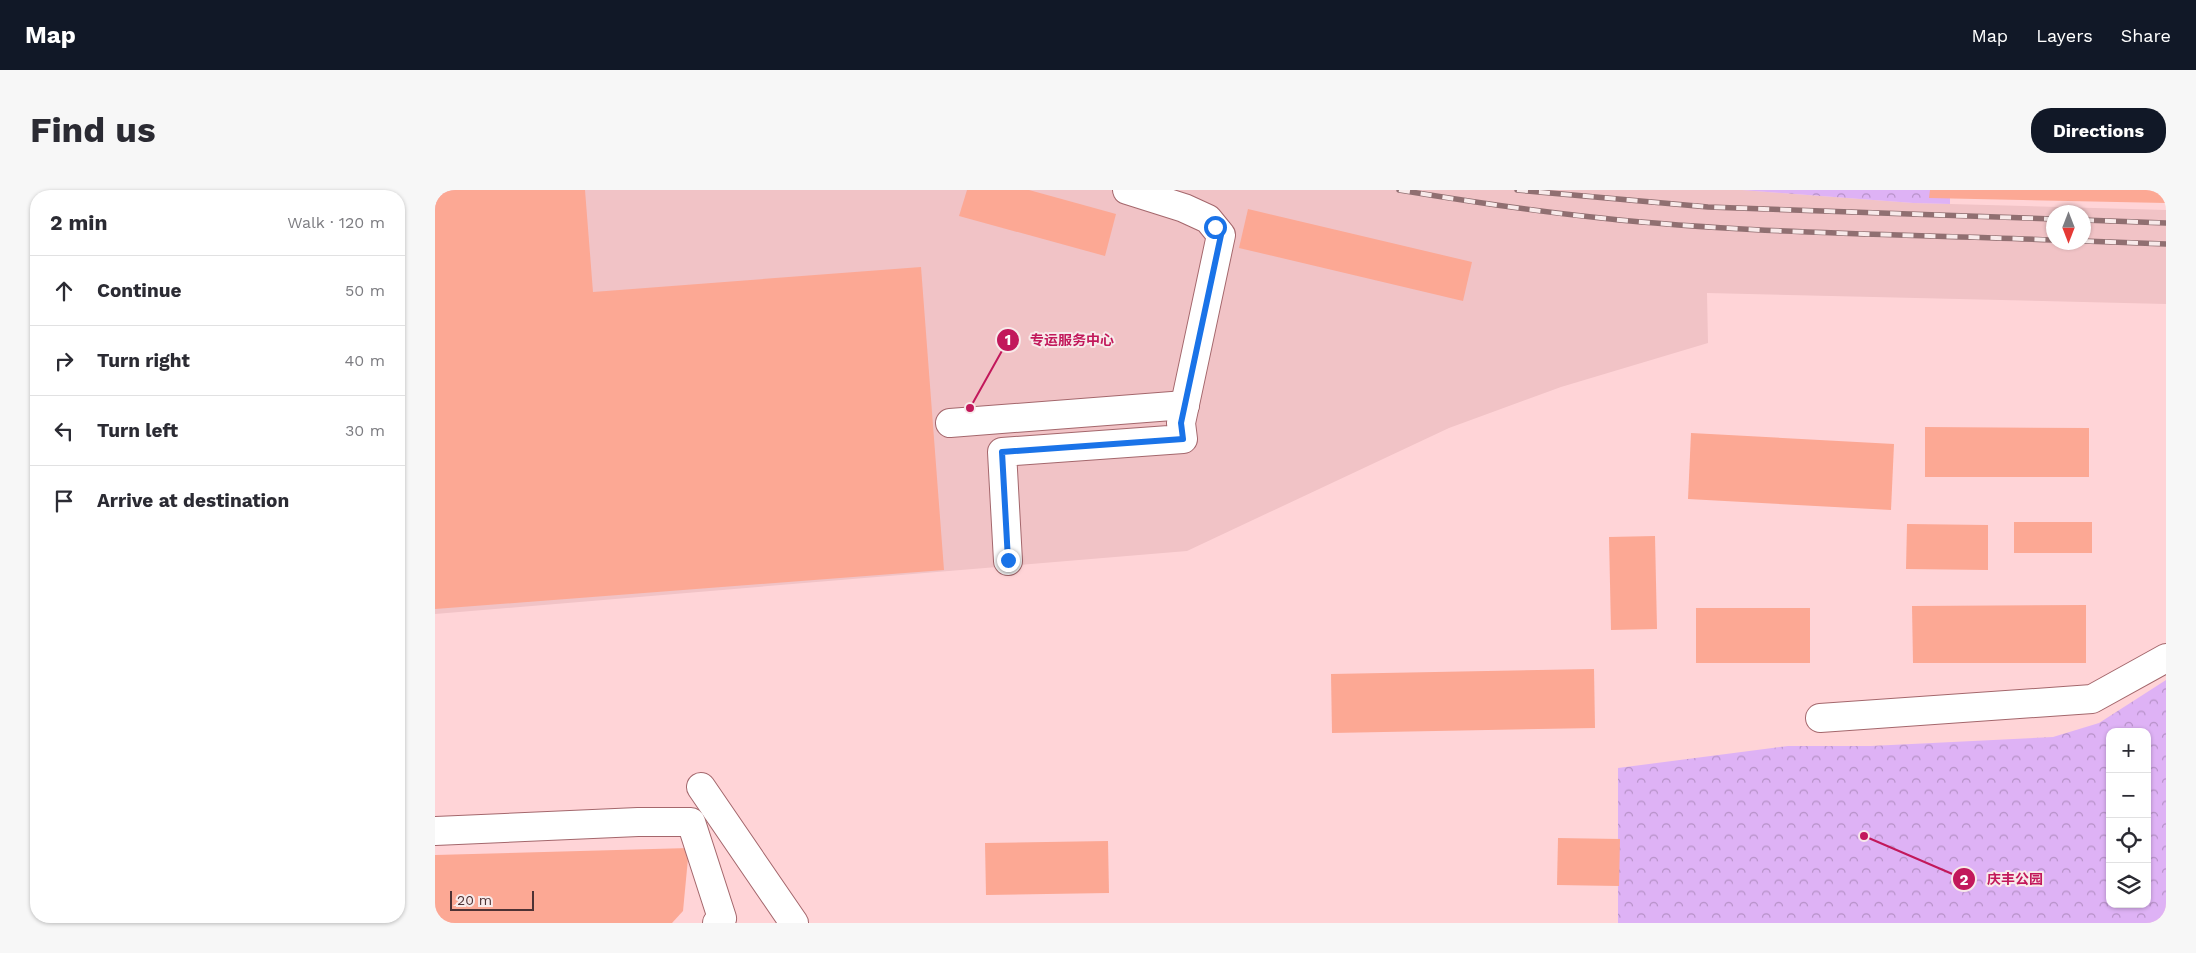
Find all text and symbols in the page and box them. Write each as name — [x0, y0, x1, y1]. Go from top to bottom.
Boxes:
text: Map — [25, 21, 76, 49]
text: Map — [1971, 25, 2008, 46]
text: Layers — [2036, 25, 2093, 46]
text: Share — [2121, 25, 2171, 46]
button: Directions — [2031, 108, 2166, 153]
text: Find us — [30, 109, 156, 151]
north arrow — [2046, 205, 2091, 250]
text: 2 min — [50, 210, 107, 235]
text: Walk · 120 m — [287, 213, 385, 232]
route start — [1204, 216, 1227, 239]
icon: ahead — [50, 277, 78, 305]
text: Continue — [97, 279, 181, 302]
text: 50 m — [345, 281, 385, 300]
callout: 专运服务中心 — [995, 325, 1124, 354]
text: 1 — [1005, 331, 1011, 349]
text: 专运服务中心 — [1030, 332, 1114, 348]
icon: right — [50, 347, 78, 375]
text: Turn right — [97, 349, 190, 372]
text: 40 m — [345, 351, 385, 370]
icon: left — [50, 417, 78, 445]
text: Turn left — [97, 419, 178, 442]
text: 30 m — [345, 421, 385, 440]
icon: arrive — [50, 487, 78, 515]
text: Arrive at destination — [97, 489, 289, 512]
route end — [997, 549, 1020, 572]
map controls — [2106, 728, 2151, 908]
button: + — [2106, 728, 2151, 773]
button: − — [2106, 773, 2151, 818]
button: locate — [2106, 818, 2151, 863]
button: layers — [2106, 863, 2151, 908]
callout: 庆丰公园 — [1952, 865, 2053, 894]
text: 2 — [1960, 871, 1969, 889]
text: 庆丰公园 — [1987, 871, 2043, 887]
scale bar — [450, 888, 534, 911]
text: 20 m — [457, 892, 492, 908]

